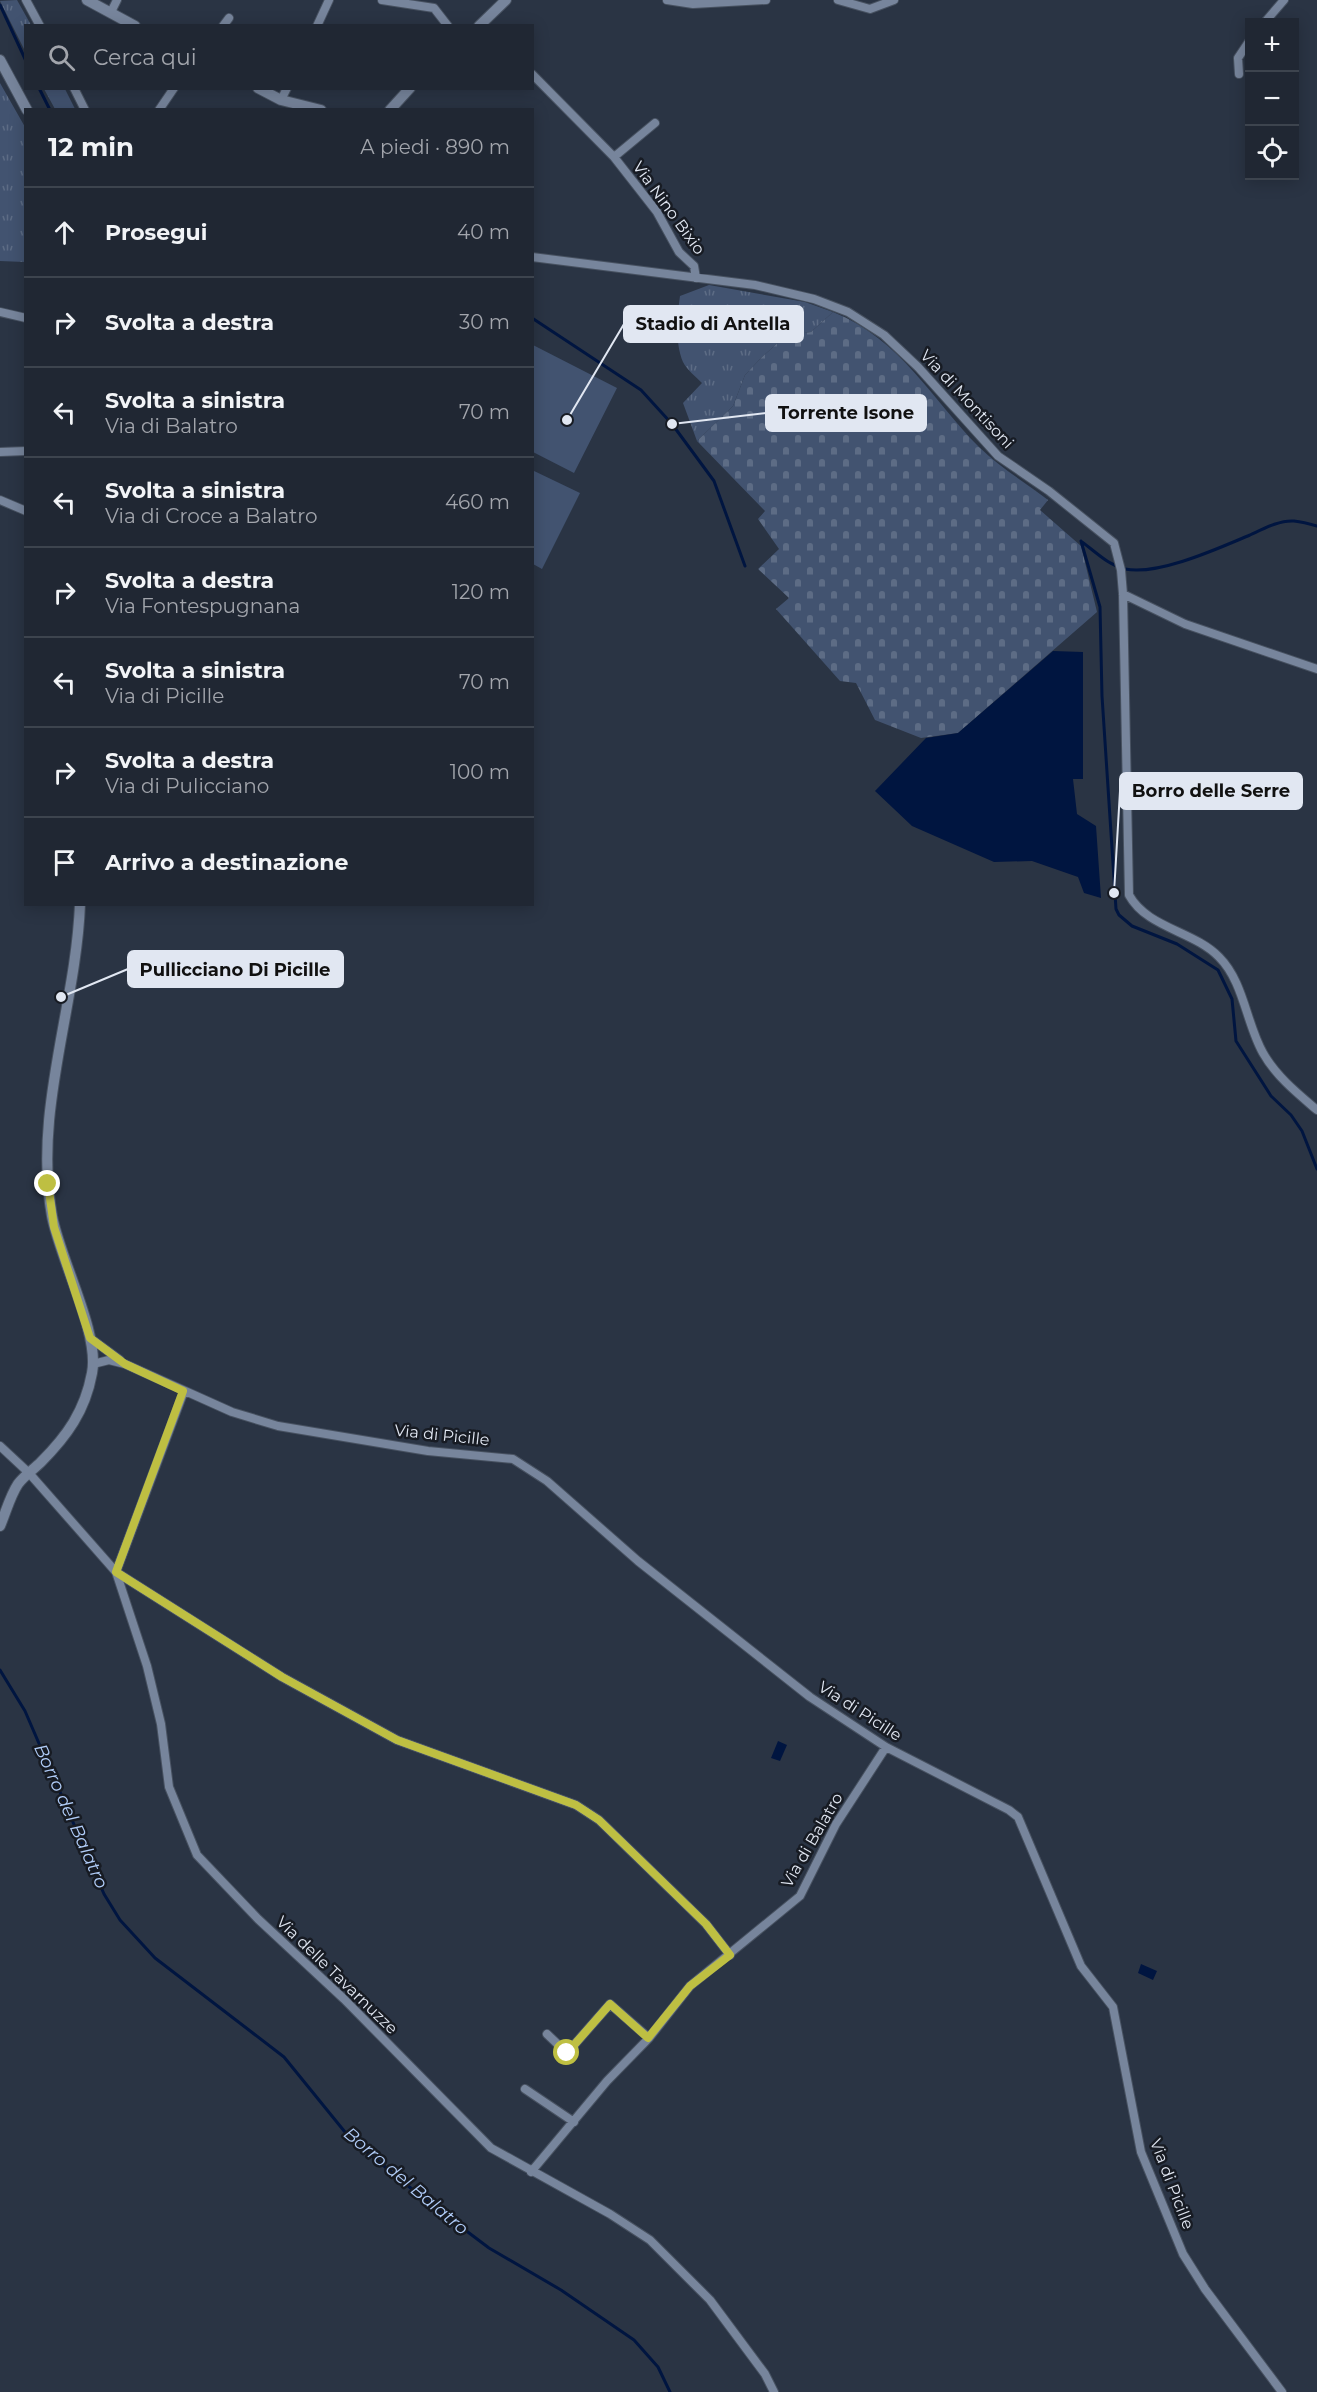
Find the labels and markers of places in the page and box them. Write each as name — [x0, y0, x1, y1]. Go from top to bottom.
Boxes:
callout: Stadio di Antella — [624, 306, 803, 342]
callout: Torrente Isone — [766, 395, 926, 431]
callout: Borro delle Serre — [1120, 773, 1302, 809]
callout: Pullicciano Di Picille — [128, 951, 343, 987]

